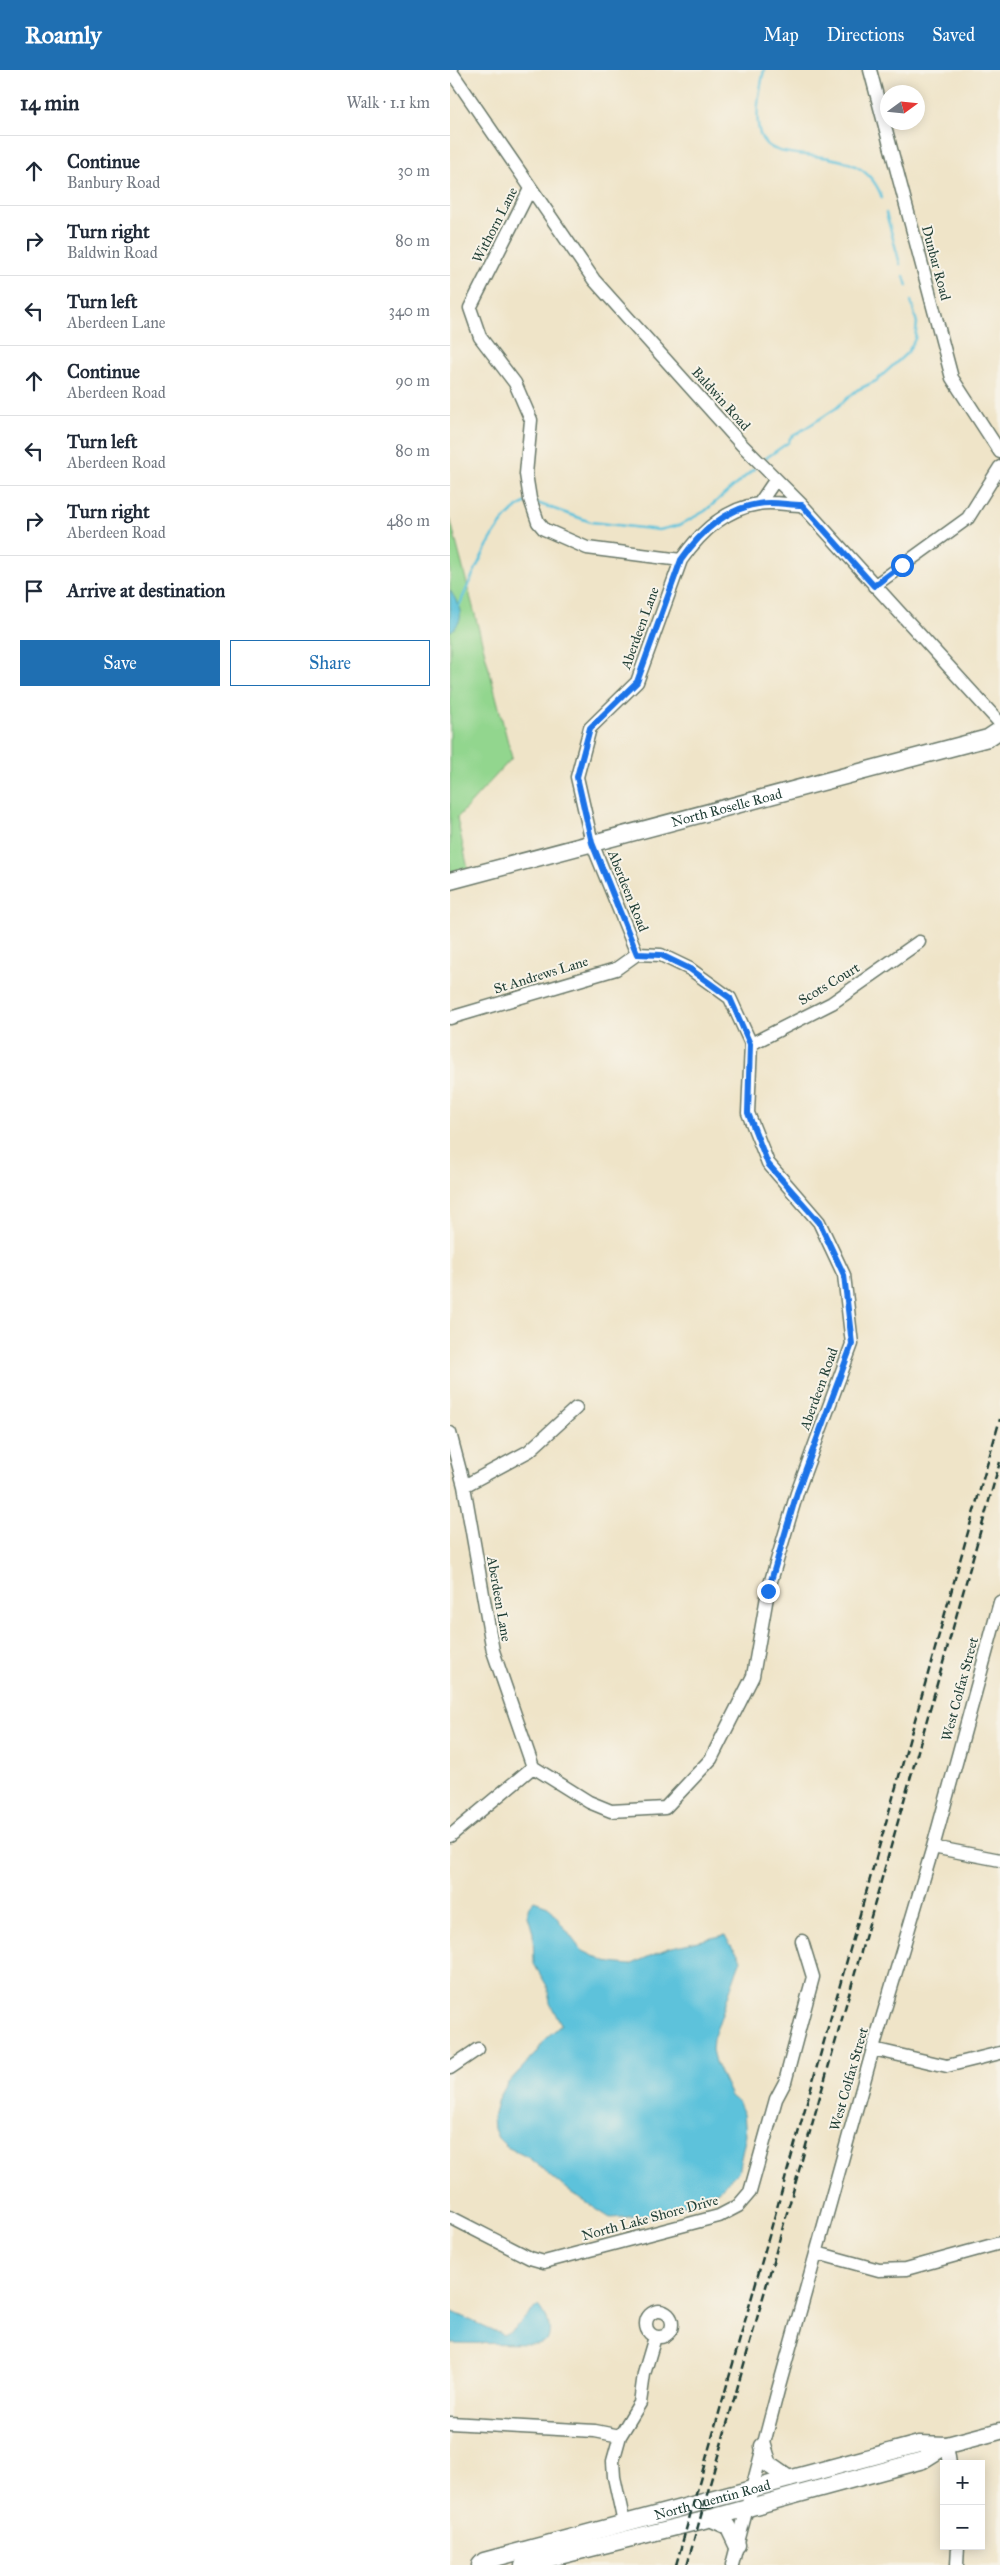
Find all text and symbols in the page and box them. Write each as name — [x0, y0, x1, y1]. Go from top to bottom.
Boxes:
text: Roamly — [25, 20, 102, 50]
text: Map — [763, 24, 799, 46]
text: Directions — [827, 24, 904, 46]
text: Saved — [932, 24, 975, 46]
north arrow — [880, 85, 925, 130]
text: 14 min — [20, 90, 79, 116]
text: Walk · 1.1 km — [346, 93, 430, 112]
text: Continue — [67, 150, 140, 173]
icon: ahead — [20, 157, 48, 185]
text: 30 m — [397, 161, 430, 180]
text: Banbury Road — [67, 173, 160, 192]
street label: Withorn Lane — [469, 184, 521, 266]
text: Turn right — [67, 220, 150, 243]
street label: Dunbar Road — [918, 224, 954, 302]
icon: right — [20, 227, 48, 255]
text: 80 m — [395, 231, 430, 250]
text: Baldwin Road — [67, 243, 158, 262]
text: Turn left — [67, 290, 137, 313]
icon: left — [20, 297, 48, 325]
text: 340 m — [388, 301, 430, 320]
text: Aberdeen Lane — [67, 313, 166, 332]
text: Continue — [67, 360, 140, 383]
street label: Baldwin Road — [688, 364, 754, 434]
icon: ahead — [20, 367, 48, 395]
text: 90 m — [395, 371, 430, 390]
text: Aberdeen Road — [67, 383, 166, 402]
text: Turn left — [67, 430, 137, 453]
icon: left — [20, 437, 48, 465]
text: 80 m — [395, 441, 430, 460]
text: Aberdeen Road — [67, 453, 166, 472]
text: Turn right — [67, 500, 150, 523]
icon: right — [20, 507, 48, 535]
text: 480 m — [386, 511, 430, 530]
text: Aberdeen Road — [67, 523, 166, 542]
route start — [891, 554, 914, 577]
icon: arrive — [20, 577, 48, 605]
text: Arrive at destination — [67, 579, 225, 602]
street label: Aberdeen Lane — [617, 584, 663, 672]
button: Save — [20, 640, 220, 686]
button: Share — [230, 640, 430, 686]
street label: North Roselle Road — [669, 785, 784, 830]
street label: Aberdeen Road — [604, 847, 652, 934]
street label: St Andrews Lane — [492, 952, 590, 997]
street label: Scots Court — [795, 959, 863, 1009]
street label: Aberdeen Road — [796, 1346, 842, 1433]
street label: Aberdeen Lane — [483, 1554, 515, 1643]
route end — [757, 1580, 780, 1603]
street label: West Colfax Street — [938, 1635, 982, 1743]
street label: West Colfax Street — [826, 2025, 872, 2133]
street label: North Lake Shore Drive — [580, 2192, 720, 2244]
map controls — [940, 2460, 985, 2550]
button: + — [940, 2460, 985, 2505]
street label: North Quentin Road — [652, 2476, 772, 2523]
button: − — [940, 2505, 985, 2550]

